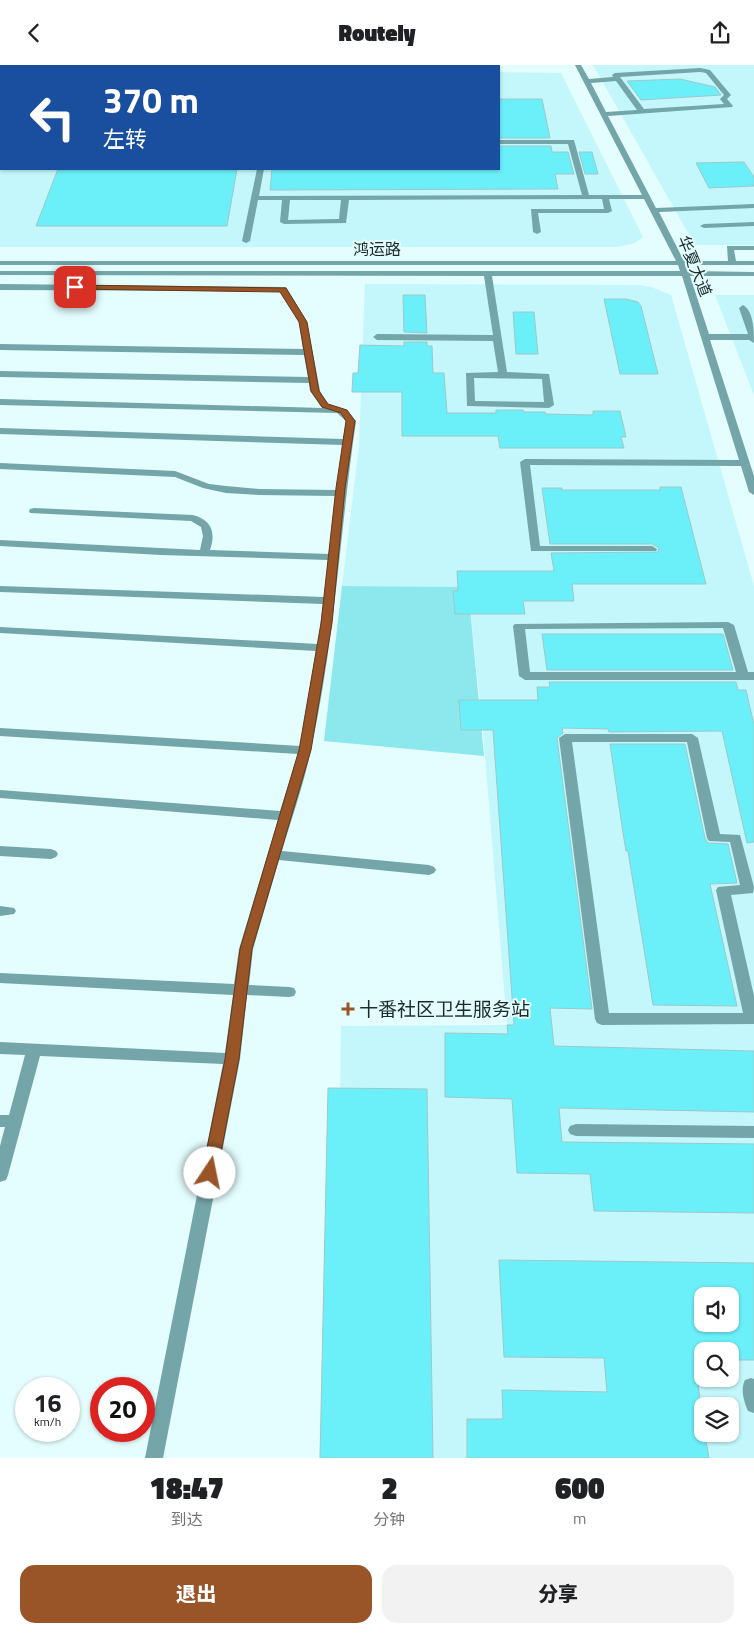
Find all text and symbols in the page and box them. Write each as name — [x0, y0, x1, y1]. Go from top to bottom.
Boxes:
text: Routely — [338, 16, 416, 50]
icon: back — [20, 19, 48, 47]
icon: share — [706, 19, 734, 47]
text: 370 m — [103, 73, 199, 127]
icon: left — [20, 85, 85, 150]
text: 左转 — [103, 122, 147, 156]
street label: 华夏大道 — [672, 232, 718, 300]
street label: 鸿运路 — [353, 237, 401, 261]
pin — [54, 266, 96, 308]
icon: arrive — [61, 273, 89, 301]
place label: 十番社区卫生服务站 — [359, 994, 530, 1023]
marker: 十番社区卫生服务站 — [341, 1002, 355, 1016]
position arrow — [183, 1146, 235, 1198]
map controls — [694, 1287, 739, 1442]
button: sound — [694, 1287, 739, 1332]
button: search — [694, 1342, 739, 1387]
speed limit sign: 20 — [90, 1377, 155, 1442]
text: 16 — [33, 1384, 62, 1422]
button: layers — [694, 1397, 739, 1442]
text: km/h — [34, 1412, 61, 1431]
text: 18:47 — [149, 1465, 224, 1511]
text: 2 — [381, 1465, 398, 1511]
text: 600 — [555, 1465, 605, 1511]
text: m — [573, 1506, 586, 1530]
text: 到达 — [171, 1507, 203, 1531]
text: 分钟 — [374, 1507, 406, 1531]
button: 退出 — [20, 1565, 372, 1623]
button: 分享 — [382, 1565, 734, 1623]

